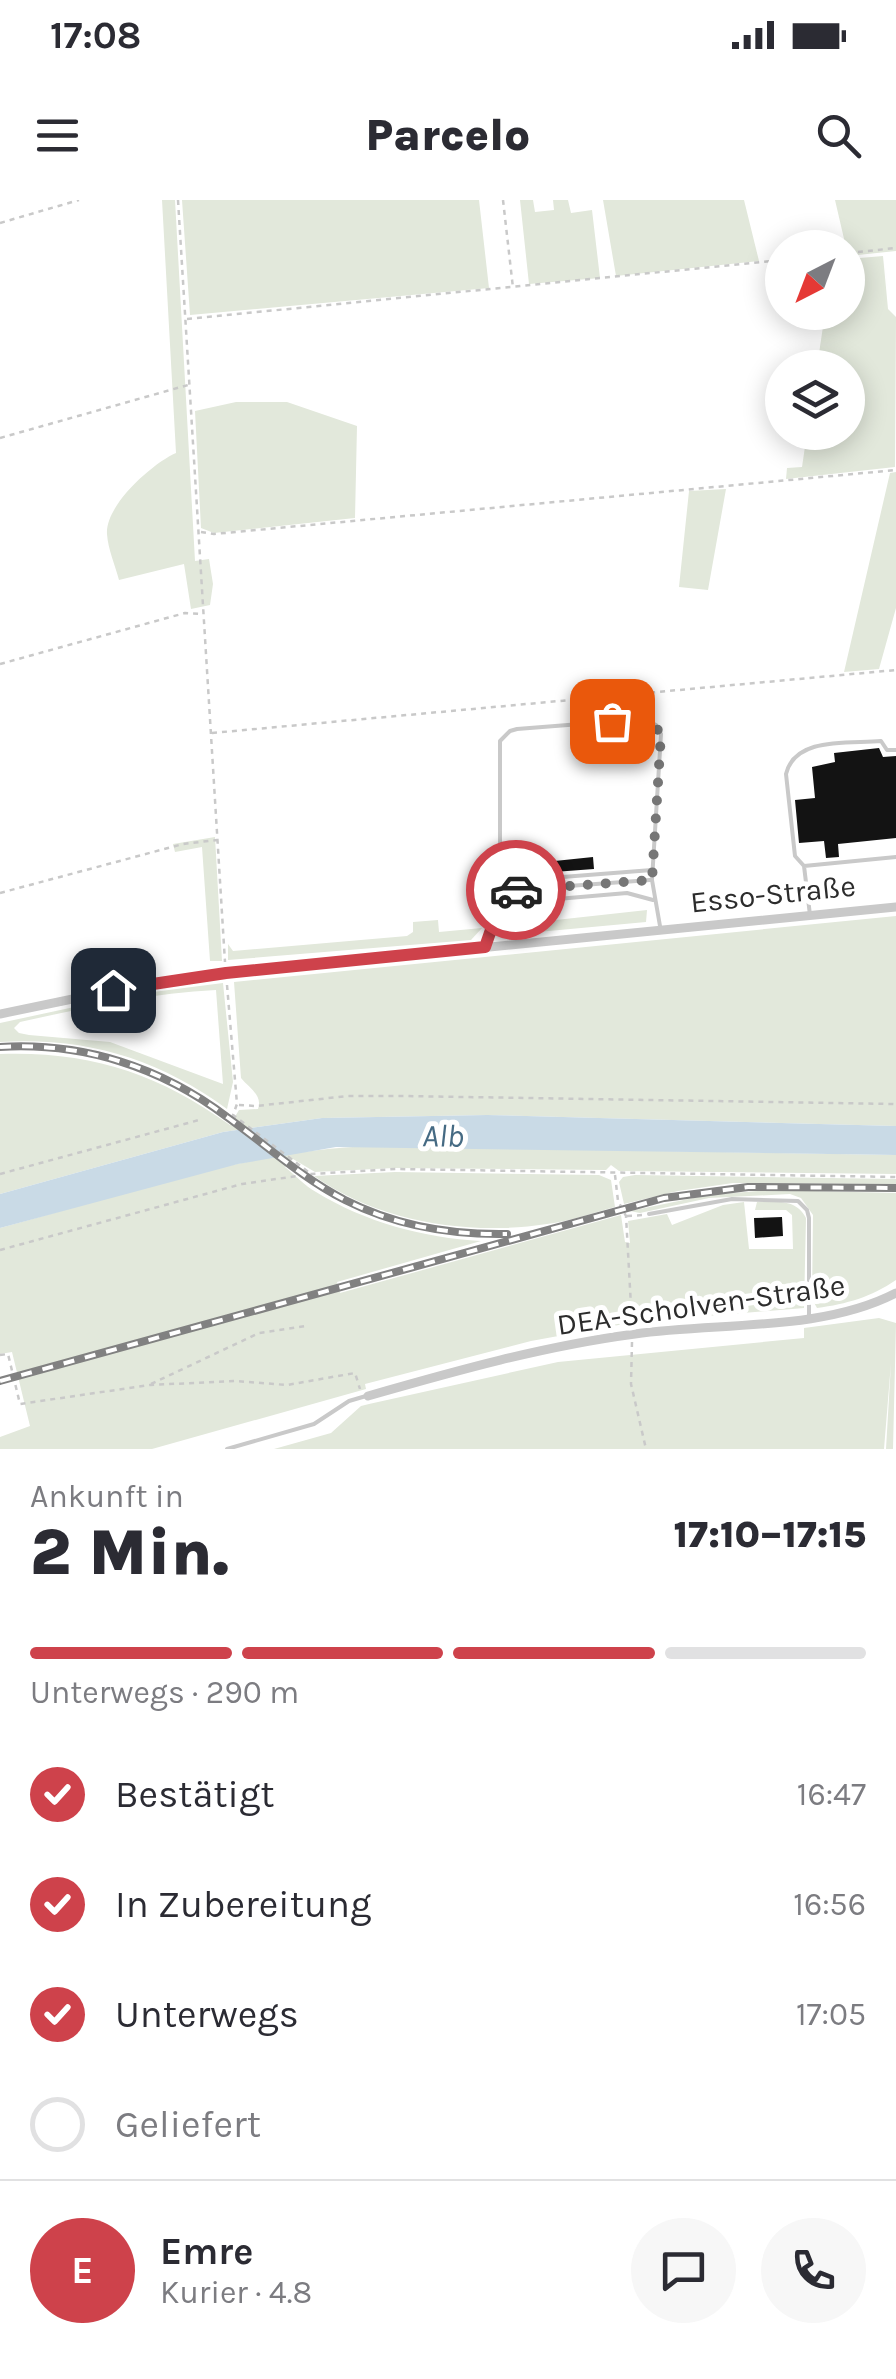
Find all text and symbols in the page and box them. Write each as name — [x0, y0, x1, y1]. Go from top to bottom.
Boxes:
text: 17:08 — [50, 13, 141, 58]
icon: menu — [30, 108, 85, 163]
icon: search — [811, 108, 866, 163]
text: Parcelo — [366, 109, 530, 161]
north arrow — [765, 230, 865, 330]
map controls — [765, 230, 865, 450]
button: layers — [765, 350, 865, 450]
pin — [570, 679, 655, 764]
icon: bag — [585, 694, 640, 749]
courier — [466, 840, 566, 940]
icon: car — [489, 863, 544, 918]
street label: Esso-Straße — [689, 867, 857, 921]
pin — [71, 948, 156, 1033]
icon: home — [86, 963, 141, 1018]
water label: Alb — [422, 1117, 464, 1155]
street label: DEA-Scholven-Straße — [555, 1267, 847, 1343]
text: Ankunft in — [30, 1478, 184, 1515]
text: 17:10–17:15 — [674, 1512, 866, 1557]
text: 2 Min. — [30, 1514, 229, 1590]
text: Unterwegs · 290 m — [30, 1674, 299, 1711]
icon: check — [30, 1767, 85, 1822]
text: Bestätigt — [115, 1772, 275, 1817]
text: 16:47 — [797, 1776, 866, 1813]
icon: check — [30, 1877, 85, 1932]
text: In Zubereitung — [115, 1882, 371, 1927]
text: 16:56 — [793, 1886, 866, 1923]
icon: check — [30, 1987, 85, 2042]
text: Unterwegs — [115, 1992, 299, 2037]
text: 17:05 — [796, 1996, 866, 2033]
text: Geliefert — [115, 2102, 261, 2147]
button: chat — [631, 2218, 736, 2323]
button: phone — [761, 2218, 866, 2323]
text: Emre — [160, 2229, 253, 2274]
text: E — [71, 2248, 94, 2293]
text: Kurier · 4.8 — [160, 2274, 312, 2311]

